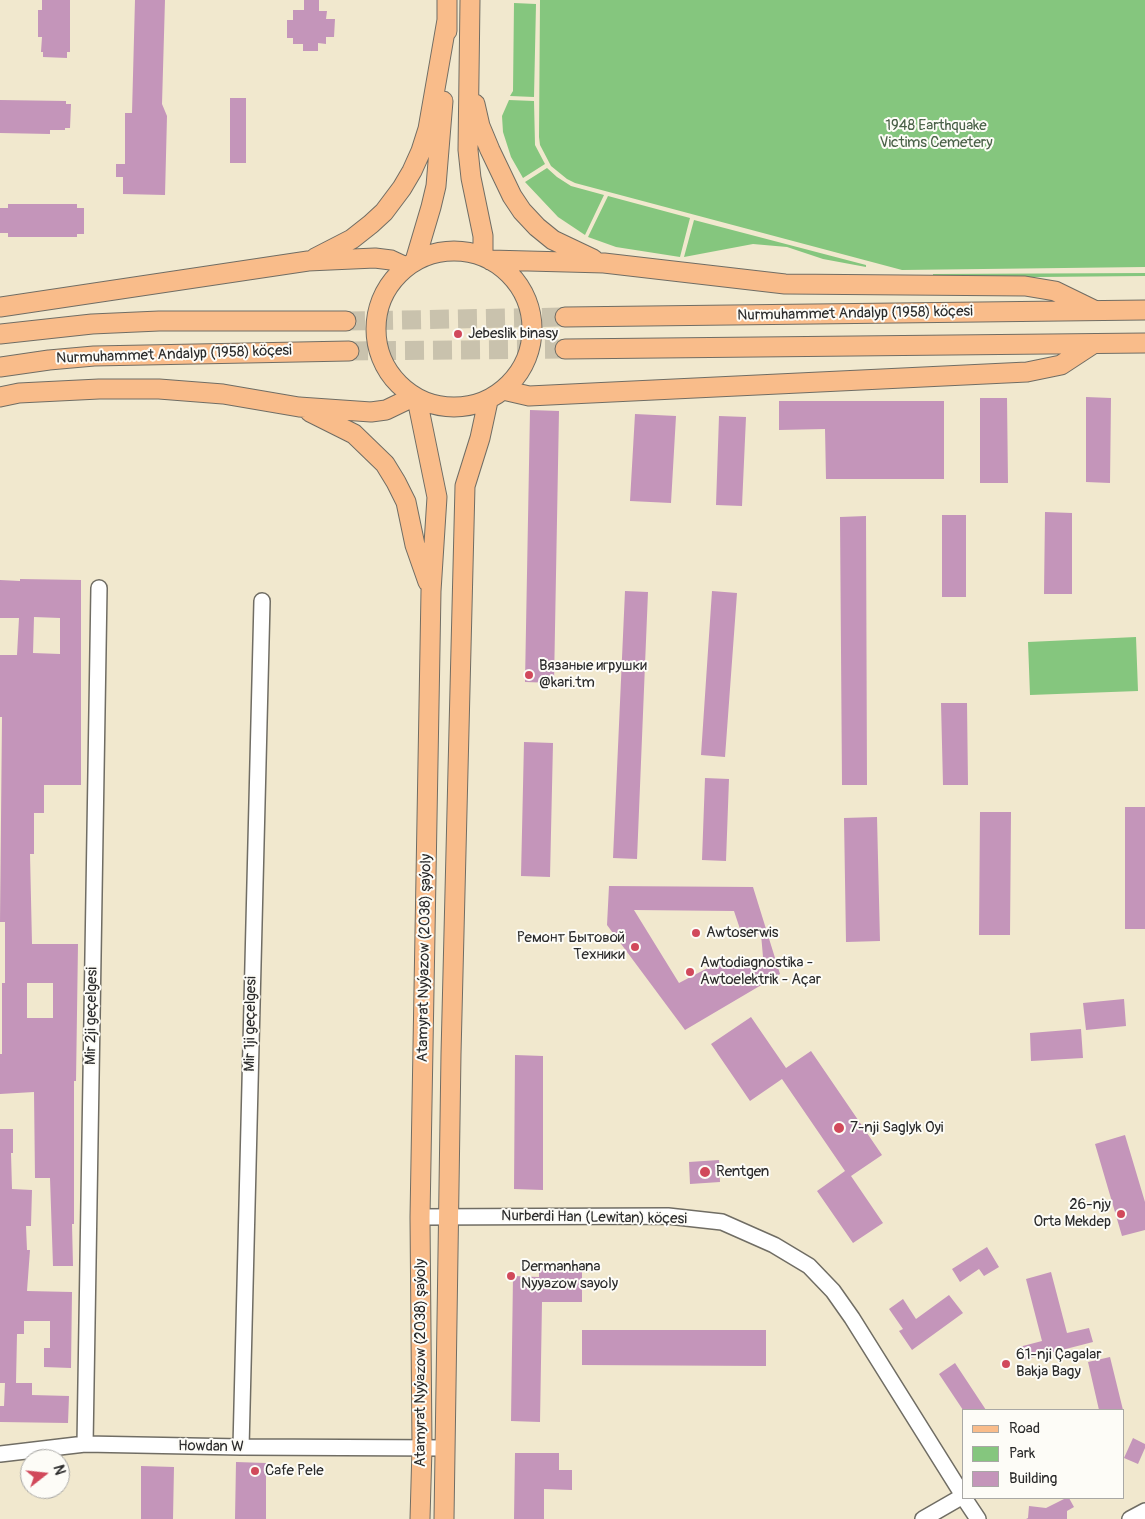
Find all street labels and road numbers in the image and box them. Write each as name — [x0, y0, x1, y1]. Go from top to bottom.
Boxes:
street label: Nurmuhammet Andalyp (1958) köçesi — [737, 303, 973, 325]
street label: Nurmuhammet Andalyp (1958) köçesi — [56, 342, 292, 368]
street label: Atamyrat Nyýazow (2038) şaýoly — [414, 854, 436, 1062]
street label: Mir 2ji geçelgesi — [82, 967, 102, 1065]
street label: Mir 1ji geçelgesi — [241, 976, 261, 1072]
street label: Nurberdi Han (Lewitan) köçesi — [501, 1207, 687, 1229]
street label: Atamyrat Nyýazow (2038) şaýoly — [412, 1259, 430, 1467]
street label: Howdan W — [178, 1437, 244, 1457]

